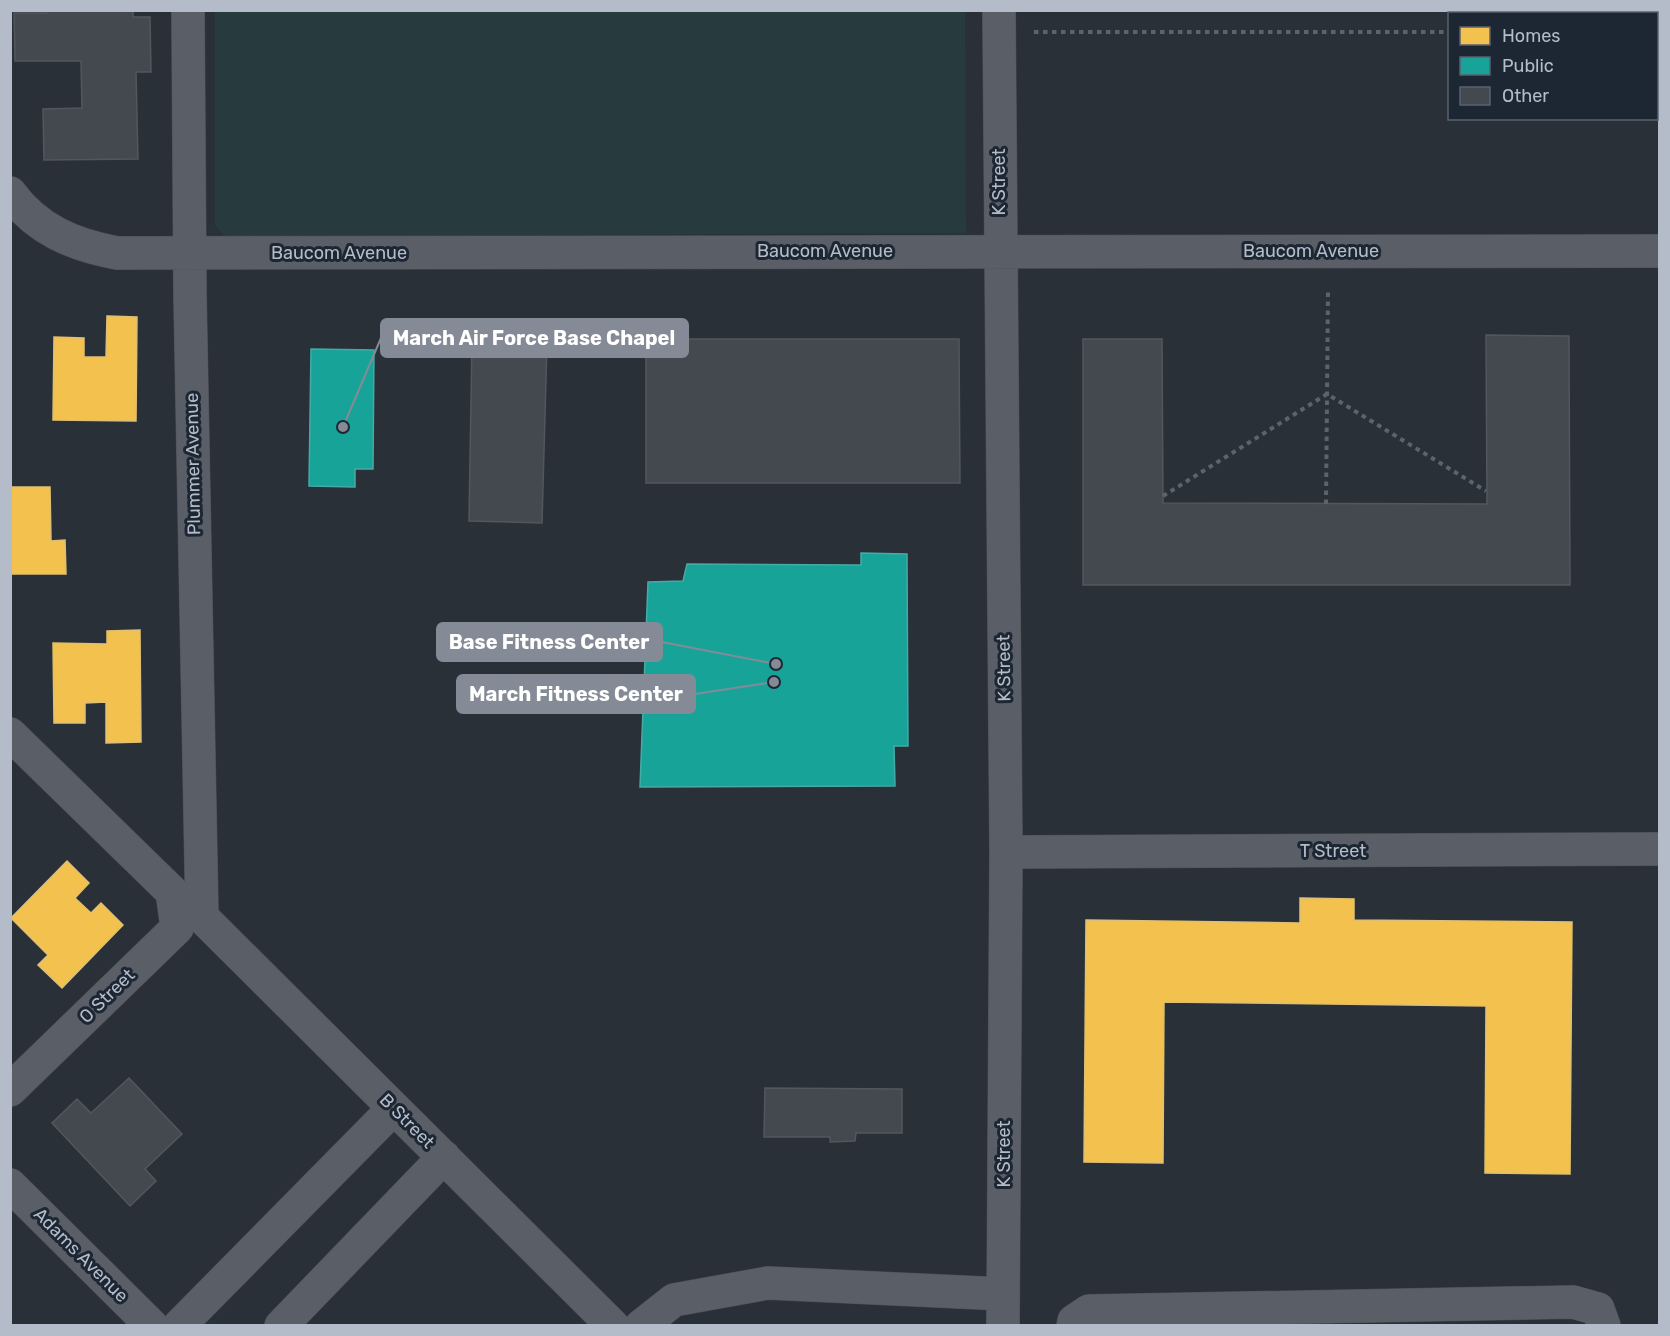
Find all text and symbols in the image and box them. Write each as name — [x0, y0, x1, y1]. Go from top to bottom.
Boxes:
legend — [1448, 12, 1658, 120]
text: Homes — [1502, 25, 1560, 47]
text: Public — [1502, 55, 1554, 77]
text: Other — [1502, 85, 1549, 107]
street label: K Street — [988, 148, 1010, 216]
street label: Baucom Avenue — [757, 240, 893, 262]
street label: Baucom Avenue — [1243, 240, 1379, 262]
street label: Baucom Avenue — [271, 242, 407, 264]
callout: March Air Force Base Chapel — [381, 319, 688, 357]
text: March Air Force Base Chapel — [393, 326, 675, 350]
street label: Plummer Avenue — [181, 393, 205, 535]
callout: Base Fitness Center — [437, 623, 662, 661]
text: Base Fitness Center — [449, 630, 649, 654]
street label: K Street — [992, 634, 1016, 702]
callout: March Fitness Center — [457, 675, 695, 713]
text: March Fitness Center — [469, 682, 683, 706]
street label: T Street — [1300, 840, 1366, 862]
street label: O Street — [75, 964, 139, 1028]
street label: B Street — [375, 1089, 439, 1153]
street label: K Street — [993, 1120, 1015, 1188]
street label: Adams Avenue — [29, 1203, 133, 1307]

